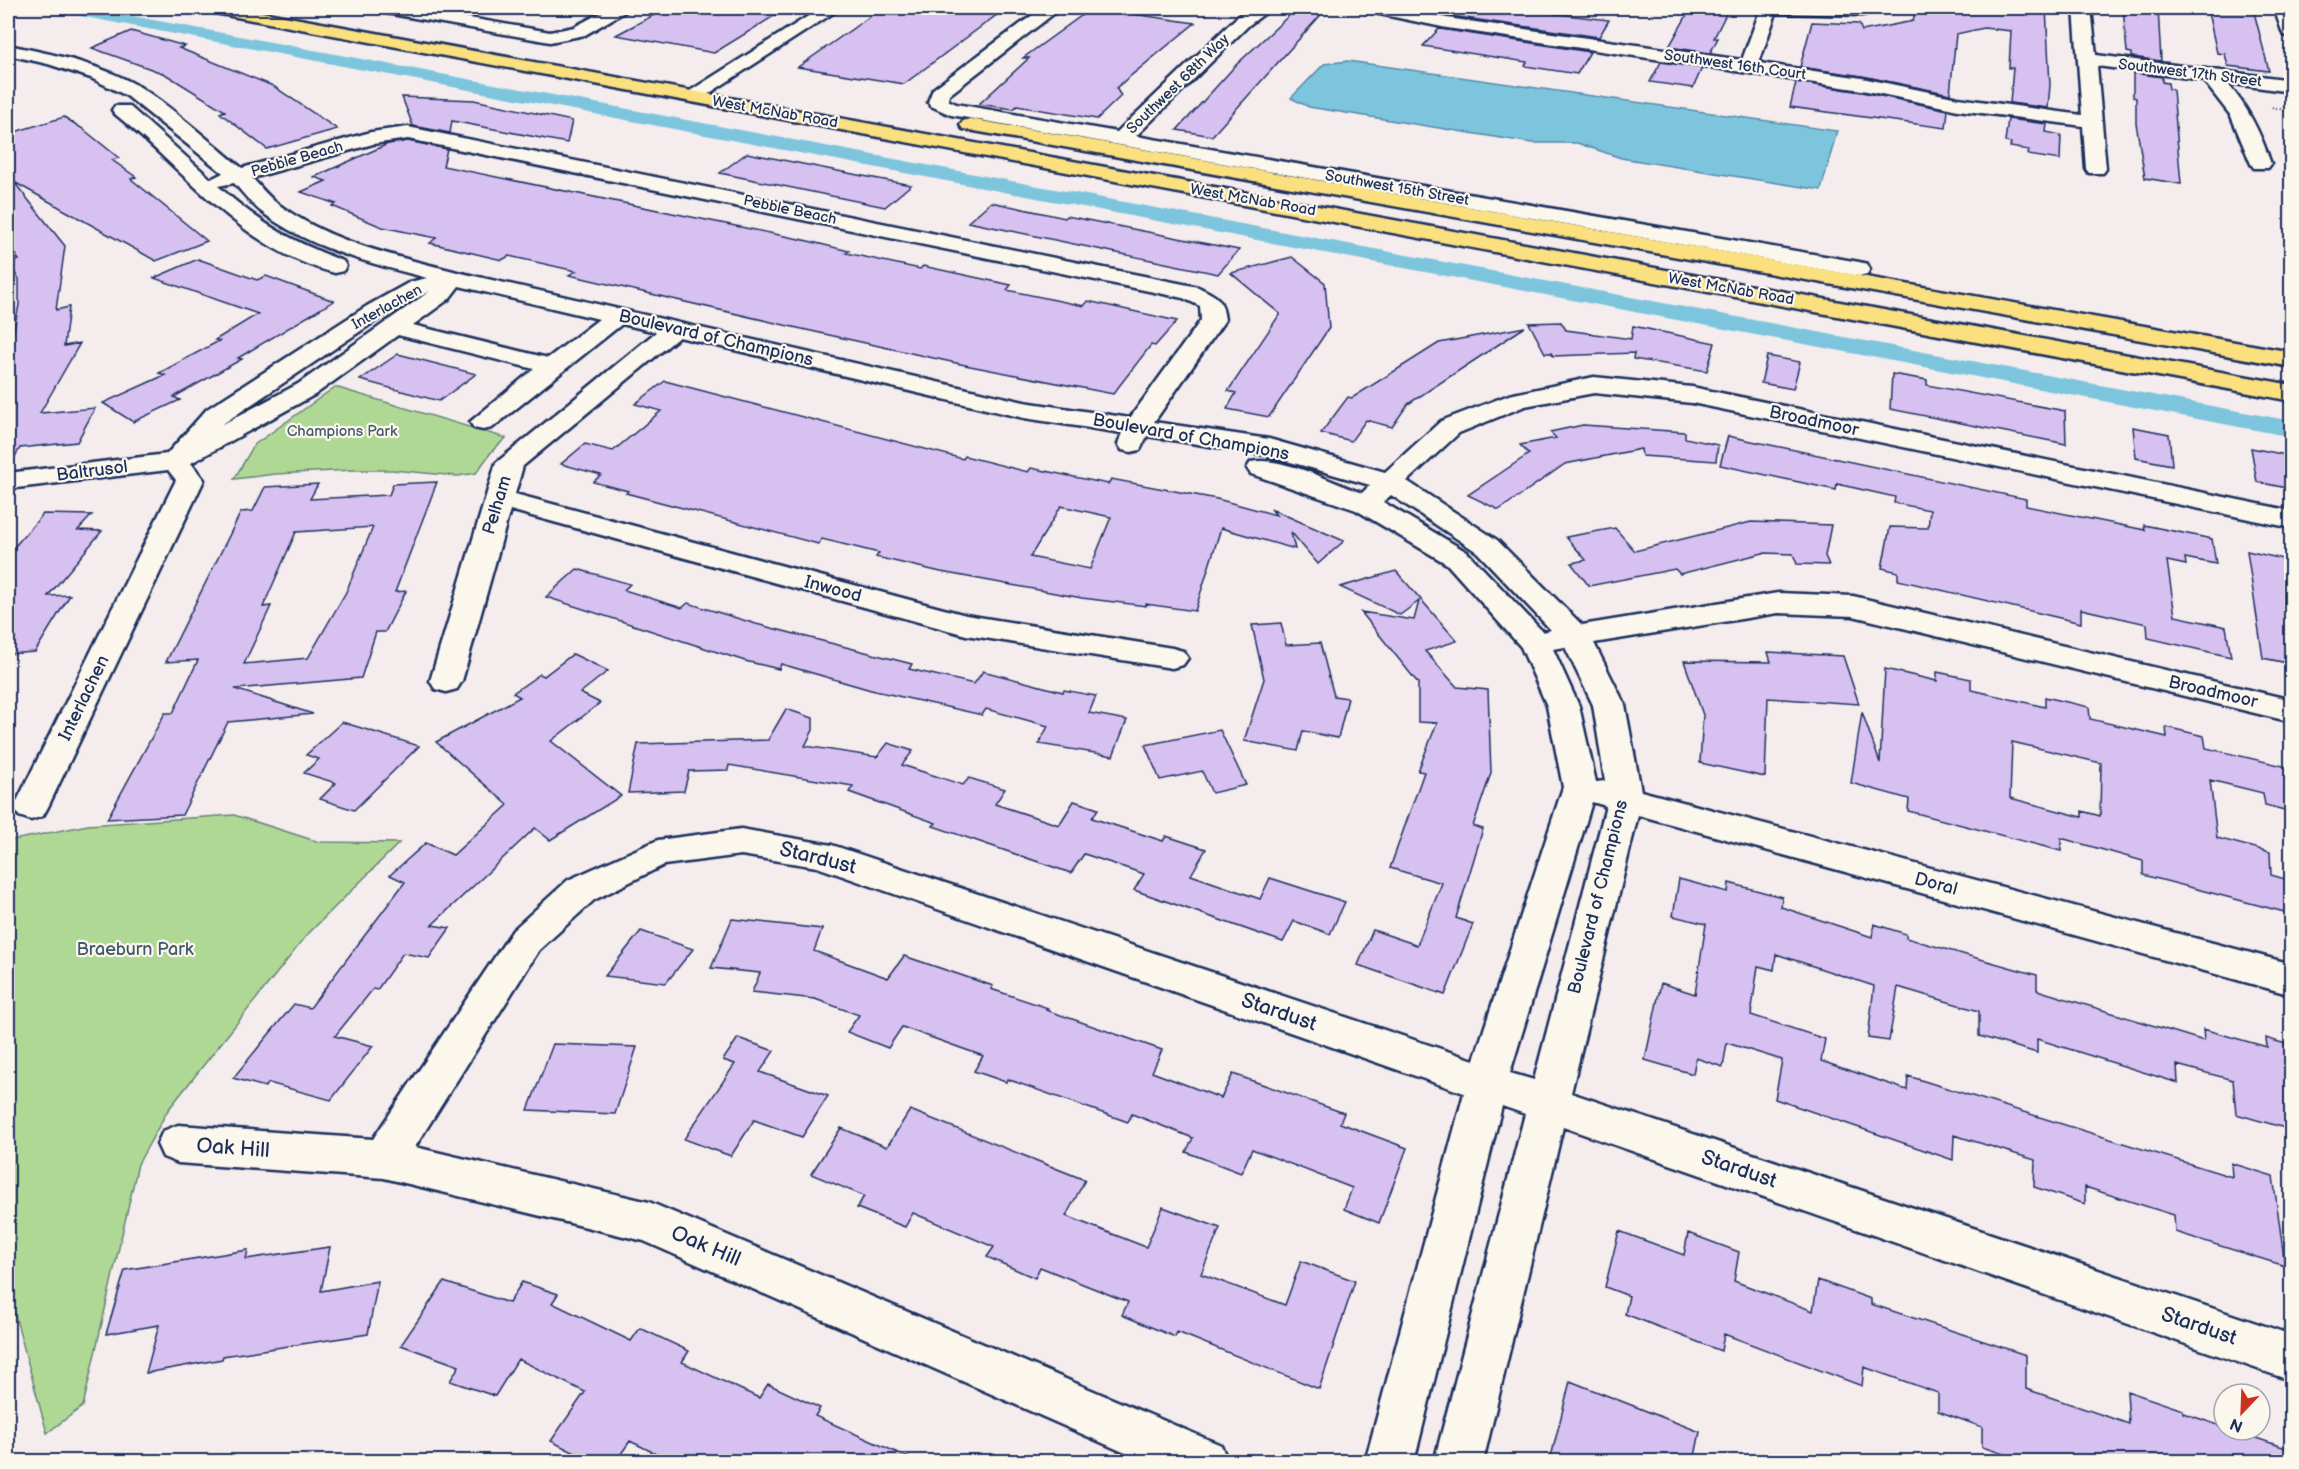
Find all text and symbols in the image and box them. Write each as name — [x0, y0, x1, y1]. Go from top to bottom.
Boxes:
street label: Southwest 68th Way — [1123, 30, 1234, 138]
street label: Southwest 16th Court — [1663, 46, 1808, 84]
street label: Southwest 17th Street — [2117, 55, 2263, 91]
street label: West McNab Road — [711, 92, 839, 132]
street label: Pebble Beach — [249, 137, 345, 181]
street label: Southwest 15th Street — [1324, 166, 1471, 210]
street label: West McNab Road — [1189, 180, 1317, 220]
street label: Pebble Beach — [742, 191, 838, 229]
street label: West McNab Road — [1667, 269, 1795, 309]
street label: Interlachen — [349, 280, 425, 334]
street label: Boulevard of Champions — [617, 305, 815, 371]
street label: Broadmoor — [1767, 401, 1861, 441]
street label: Boulevard of Champions — [1091, 409, 1291, 465]
park label: Champions Park — [287, 422, 398, 441]
street label: Baltrusol — [55, 456, 129, 486]
street label: Pelham — [478, 473, 516, 537]
street label: Inwood — [802, 571, 864, 607]
street label: Interlachen — [54, 652, 114, 744]
street label: Broadmoor — [2166, 672, 2260, 713]
street label: Boulevard of Champions — [1564, 798, 1632, 996]
street label: Stardust — [777, 836, 859, 880]
street label: Doral — [1912, 868, 1960, 900]
park label: Braeburn Park — [77, 939, 194, 960]
street label: Stardust — [1238, 987, 1321, 1037]
street label: Oak Hill — [196, 1133, 270, 1163]
street label: Stardust — [1698, 1144, 1781, 1194]
street label: Oak Hill — [667, 1220, 745, 1272]
street label: Stardust — [2158, 1301, 2241, 1351]
north arrow — [2212, 1382, 2272, 1442]
text: N — [2227, 1413, 2246, 1436]

